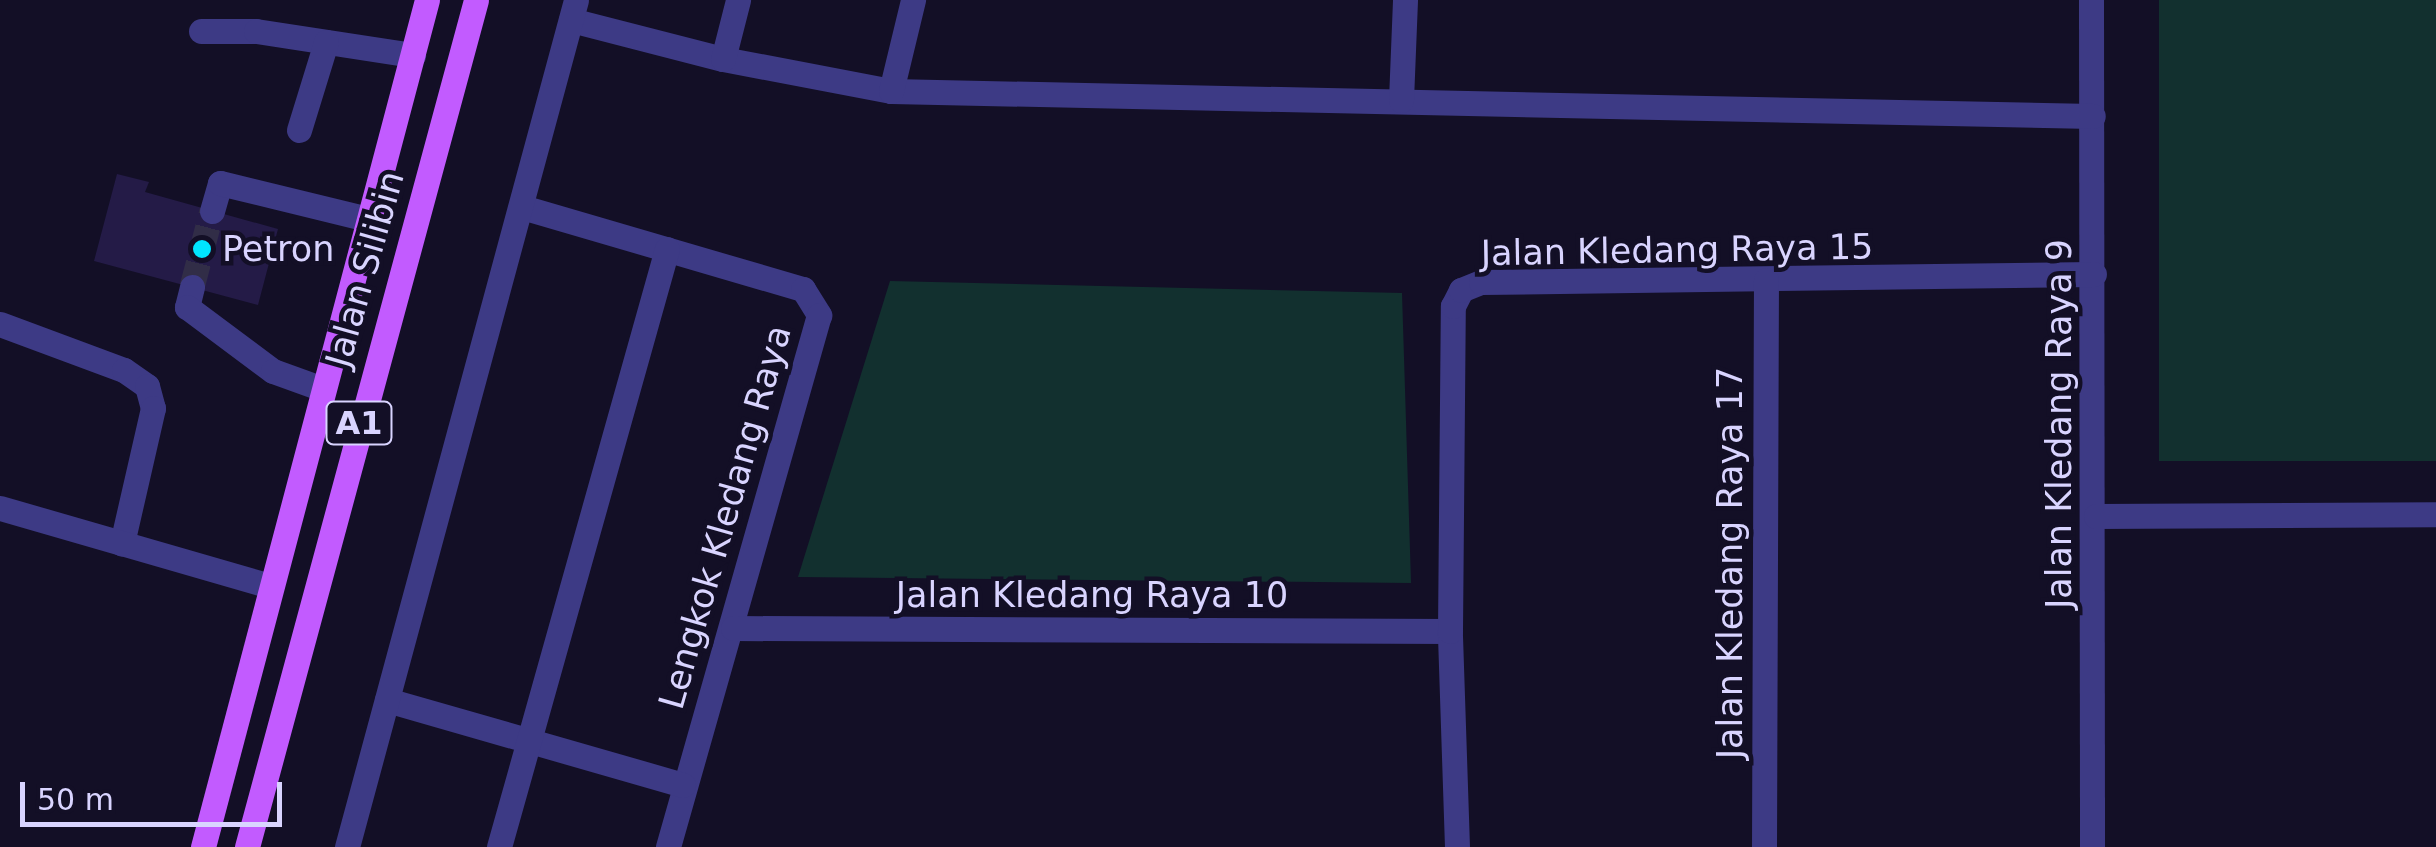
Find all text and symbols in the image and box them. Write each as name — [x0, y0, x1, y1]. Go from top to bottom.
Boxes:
street label: Jalan Silibin — [317, 166, 413, 372]
street label: Jalan Kledang Raya 15 — [1480, 226, 1874, 274]
place label: Petron — [222, 228, 334, 270]
marker: Petron — [191, 238, 213, 260]
street label: Jalan Kledang Raya 9 — [2038, 239, 2080, 609]
street label: Lengkok Kledang Raya — [650, 320, 800, 714]
street label: Jalan Kledang Raya 17 — [1709, 367, 1751, 759]
road number: A1 — [324, 396, 394, 450]
street label: Jalan Kledang Raya 10 — [896, 574, 1288, 616]
scale bar — [25, 762, 288, 824]
text: 50 m — [37, 782, 114, 817]

